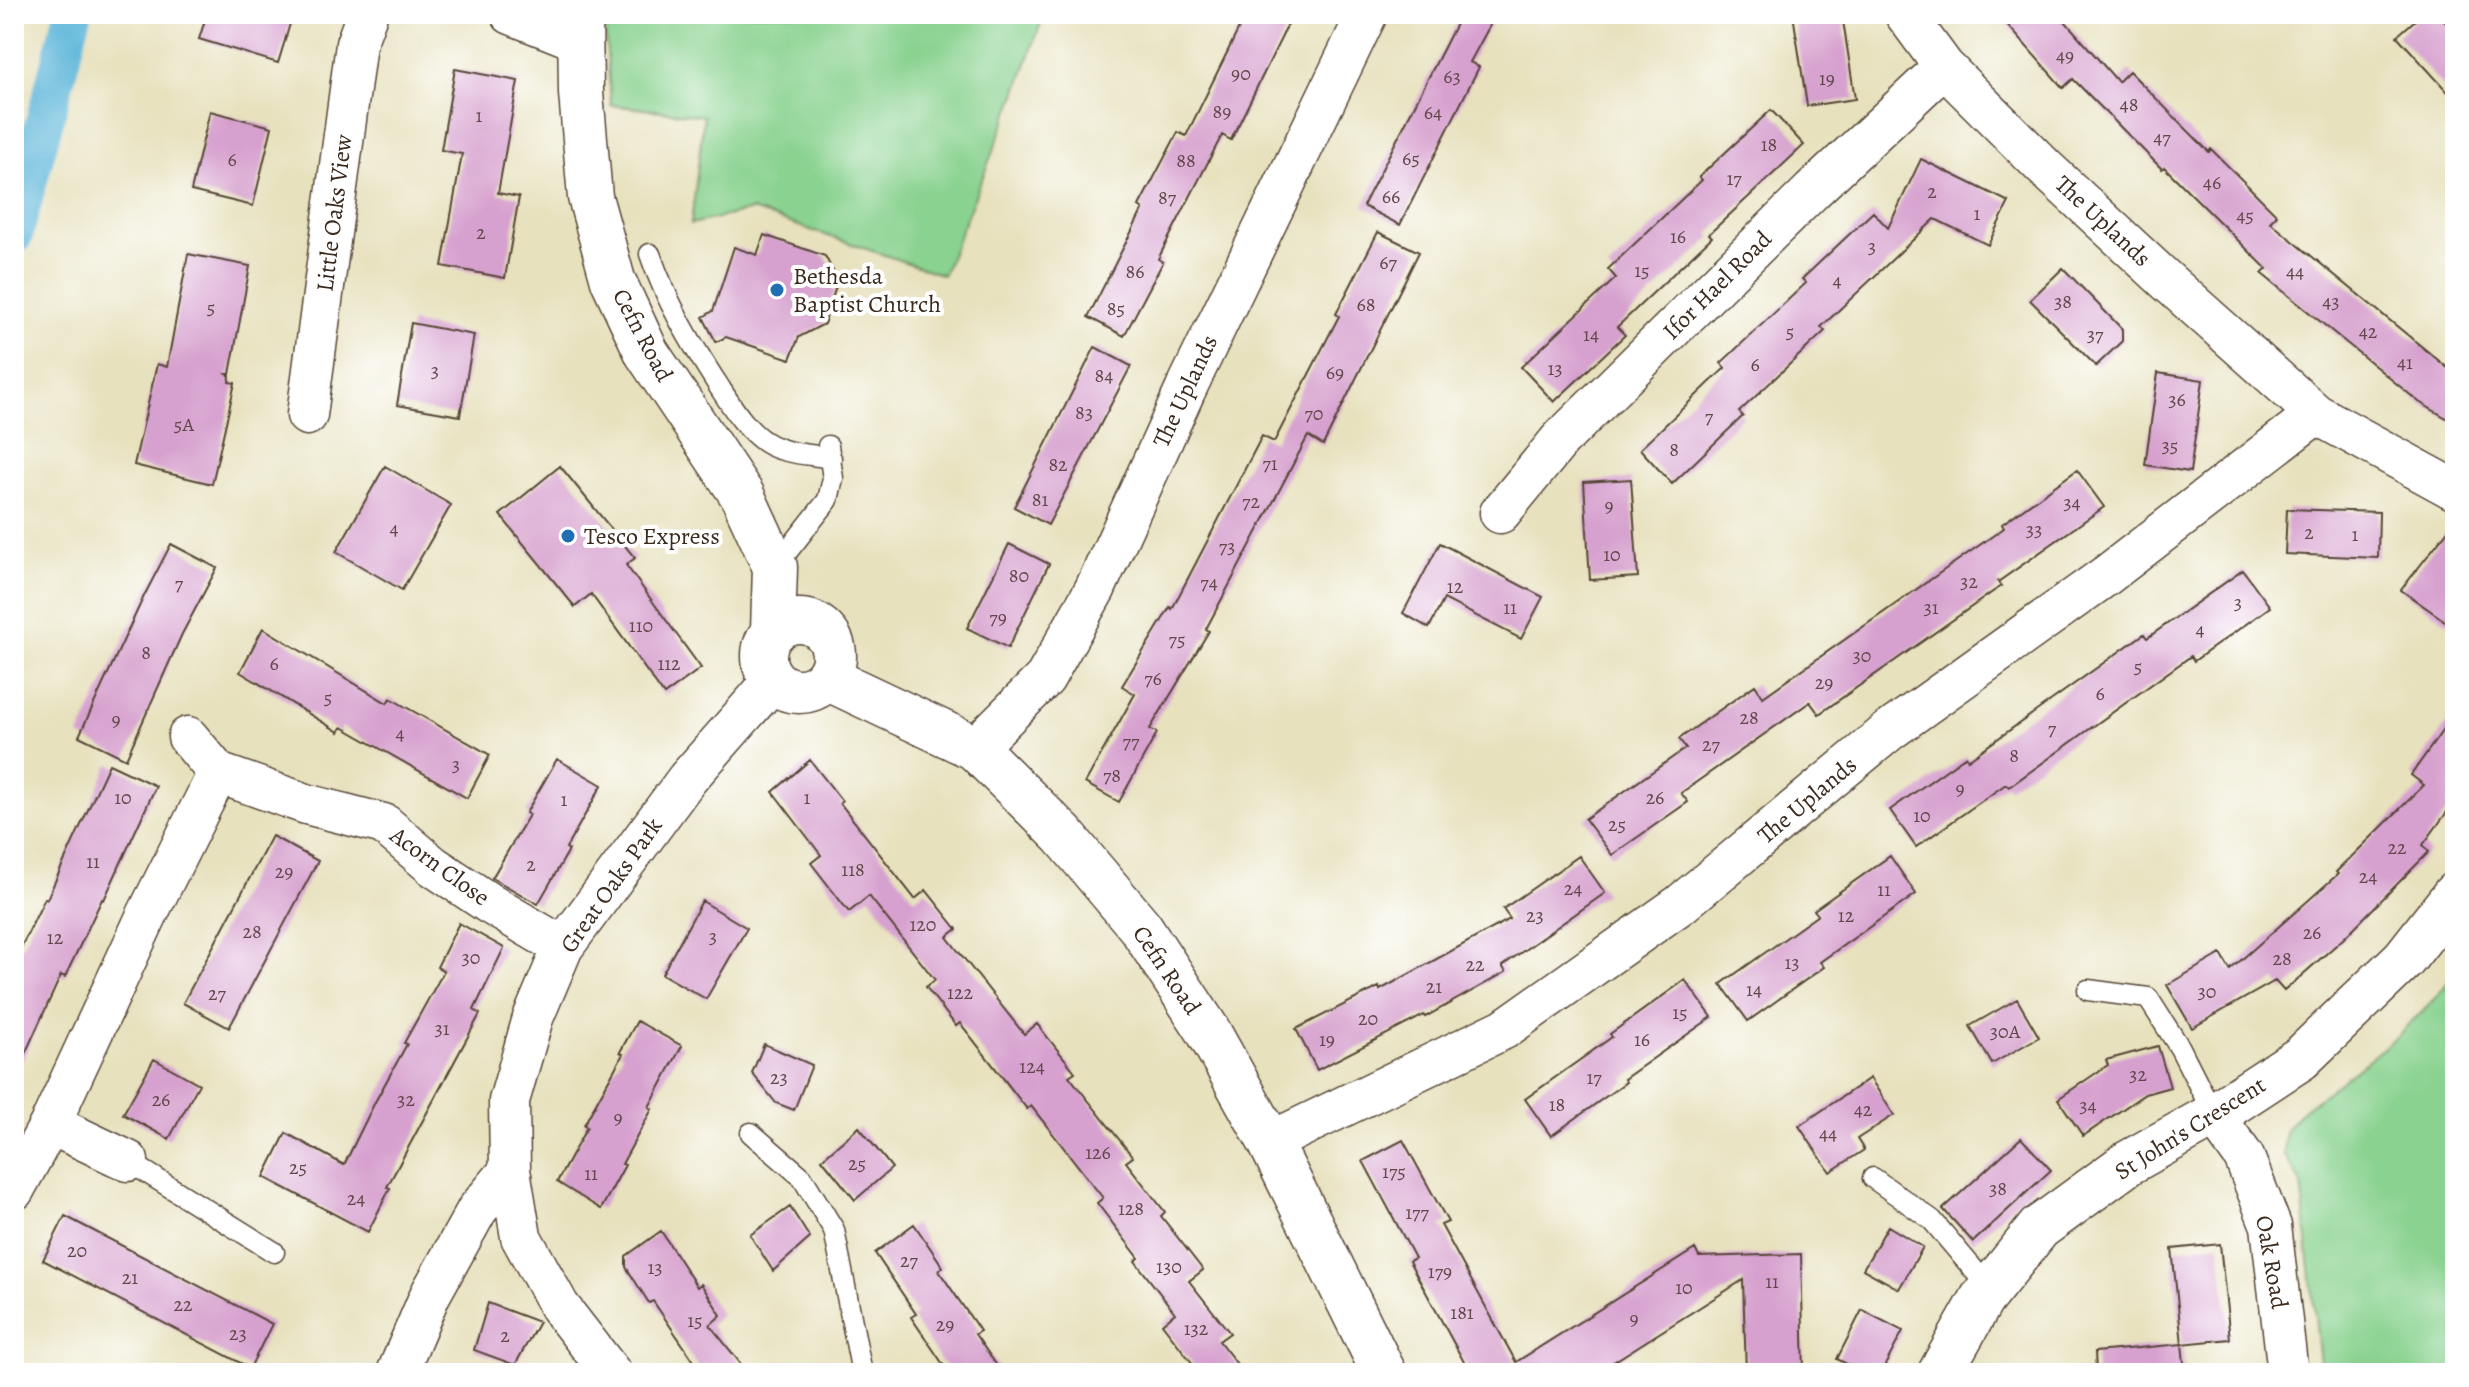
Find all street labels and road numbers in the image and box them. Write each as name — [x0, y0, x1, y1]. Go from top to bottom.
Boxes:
street label: Little Oaks View — [308, 132, 360, 294]
street label: The Uplands — [2048, 168, 2158, 274]
street label: Ifor Hael Road — [1655, 223, 1779, 347]
street label: Cefn Road — [605, 283, 681, 387]
street label: The Uplands — [1145, 330, 1225, 452]
street label: The Uplands — [1751, 749, 1863, 851]
street label: Great Oaks Park — [553, 811, 670, 959]
street label: Acorn Close — [383, 818, 496, 913]
street label: Cefn Road — [1125, 919, 1209, 1021]
street label: St John's Crescent — [2108, 1069, 2272, 1187]
street label: Oak Road — [2248, 1213, 2296, 1311]

